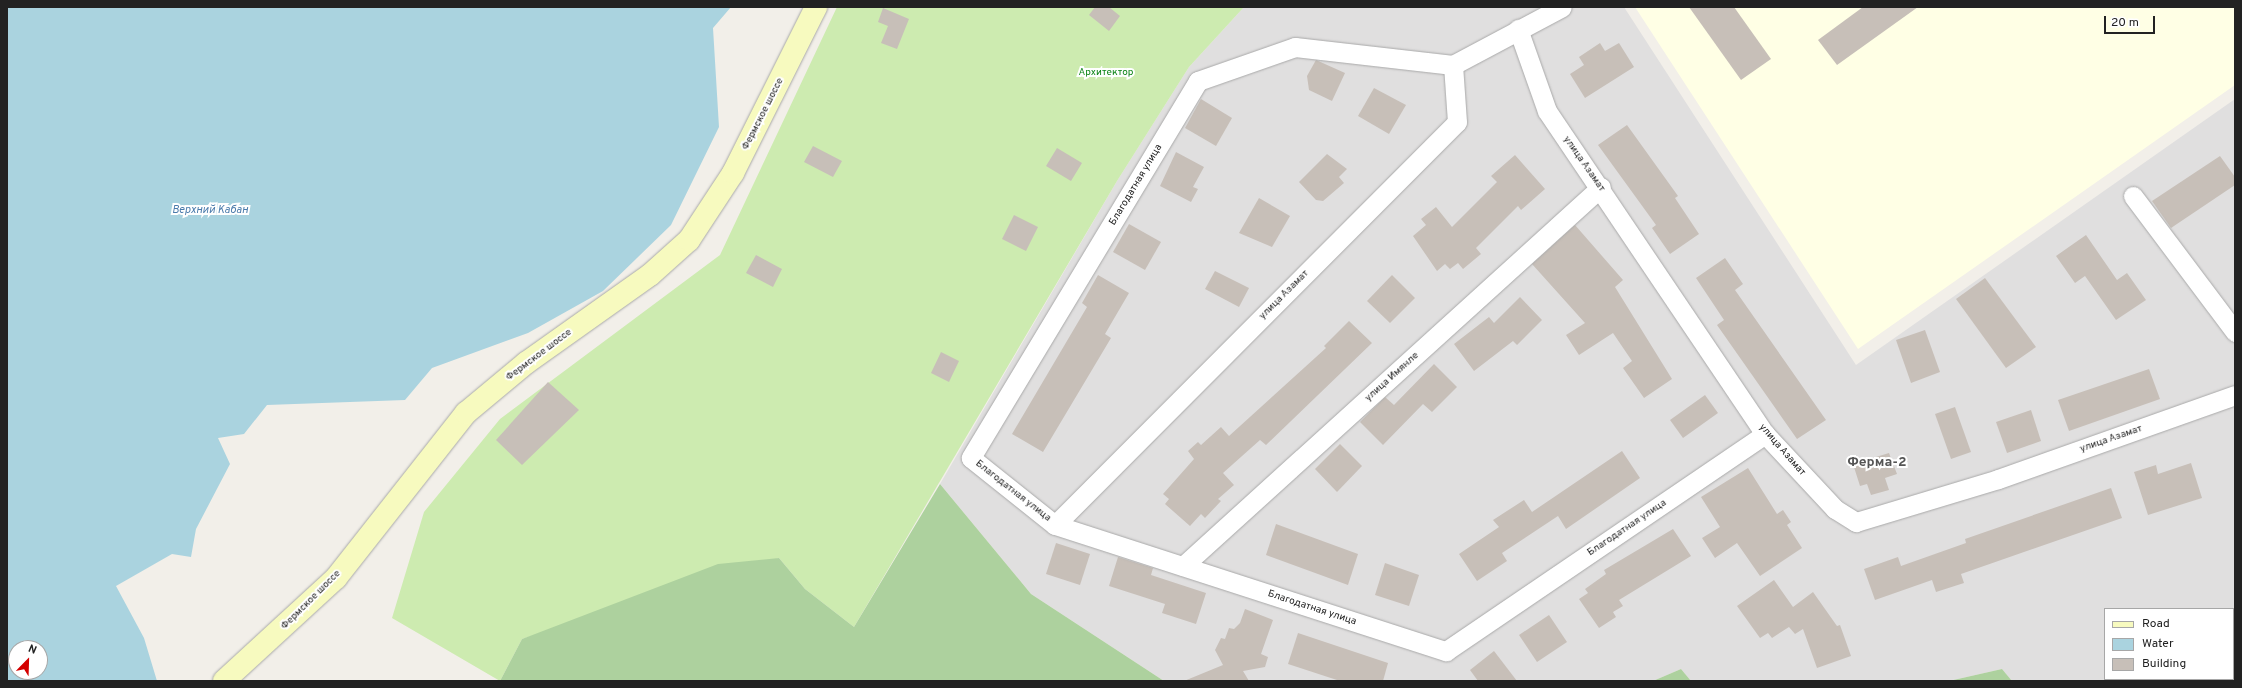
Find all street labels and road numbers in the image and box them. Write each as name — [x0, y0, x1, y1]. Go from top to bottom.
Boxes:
street label: Фермское шоссе — [740, 76, 786, 152]
street label: улица Азамат — [1560, 134, 1608, 194]
street label: Благодатная улица — [1107, 142, 1165, 228]
street label: улица Азамат — [1257, 268, 1311, 322]
street label: Фермское шоссе — [504, 326, 574, 384]
street label: улица Имянле — [1363, 350, 1421, 404]
street label: улица Азамат — [1756, 421, 1808, 479]
street label: улица Азамат — [2078, 423, 2144, 455]
street label: Благодатная улица — [973, 458, 1053, 524]
street label: Благодатная улица — [1585, 497, 1669, 559]
street label: Фермское шоссе — [279, 568, 343, 632]
street label: Благодатная улица — [1266, 588, 1358, 628]

